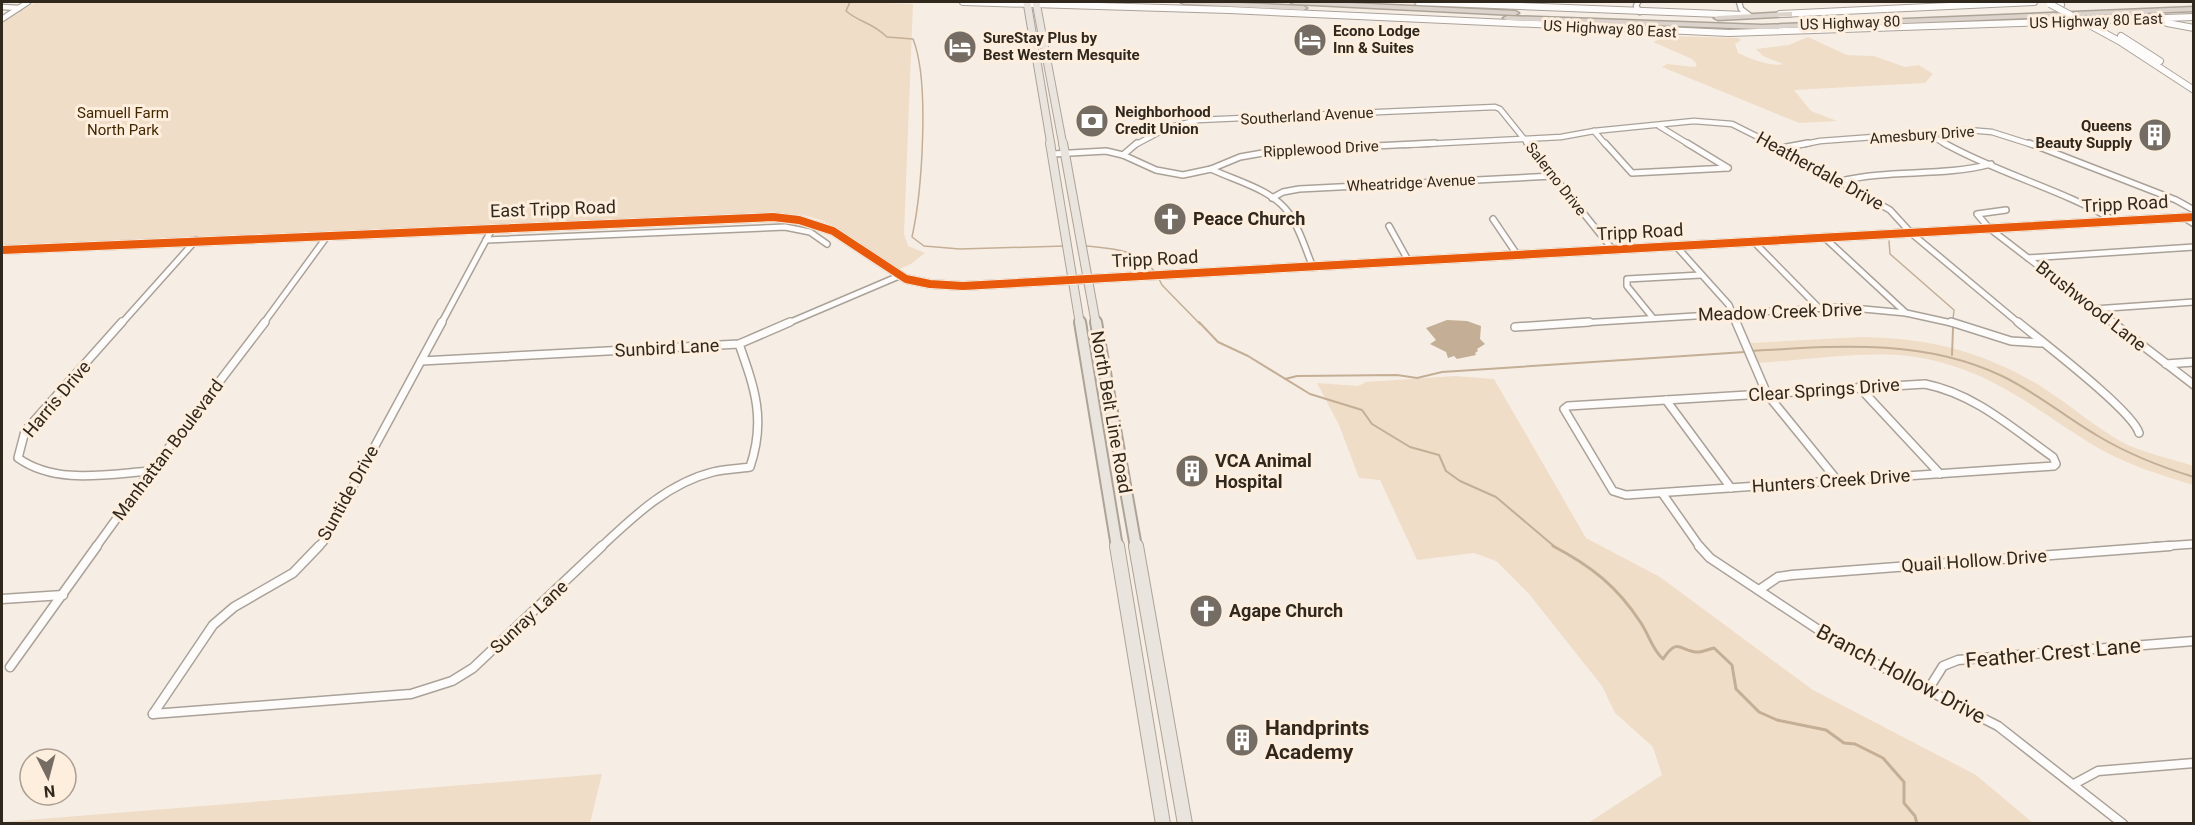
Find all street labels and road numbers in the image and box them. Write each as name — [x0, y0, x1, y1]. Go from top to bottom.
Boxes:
street label: US Highway 80 East — [2029, 10, 2163, 32]
street label: US Highway 80 — [1800, 12, 1900, 34]
street label: US Highway 80 East — [1543, 17, 1677, 41]
street label: Southerland Avenue — [1240, 104, 1374, 128]
street label: Amesbury Drive — [1869, 122, 1975, 148]
street label: Heatherdale Drive — [1753, 127, 1888, 214]
street label: Ripplewood Drive — [1263, 137, 1379, 161]
street label: Salerno Drive — [1522, 139, 1590, 219]
street label: Wheatridge Avenue — [1346, 171, 1476, 195]
street label: Tripp Road — [2081, 191, 2169, 216]
street label: East Tripp Road — [490, 196, 616, 221]
street label: Tripp Road — [1596, 219, 1684, 244]
street label: Tripp Road — [1111, 246, 1199, 271]
street label: Brushwood Lane — [2032, 256, 2151, 355]
street label: Meadow Creek Drive — [1698, 298, 1862, 325]
street label: North Belt Line Road — [1087, 329, 1136, 495]
street label: Sunbird Lane — [614, 334, 720, 361]
street label: Harris Drive — [19, 356, 95, 441]
street label: Clear Springs Drive — [1748, 374, 1900, 405]
street label: Manhattan Boulevard — [108, 375, 227, 524]
street label: Suntide Drive — [313, 442, 382, 544]
street label: Hunters Creek Drive — [1751, 464, 1911, 497]
street label: Quail Hollow Drive — [1900, 545, 2047, 576]
street label: Sunray Lane — [486, 576, 572, 658]
street label: Branch Hollow Drive — [1812, 619, 1990, 729]
street label: Feather Crest Lane — [1964, 633, 2142, 673]

